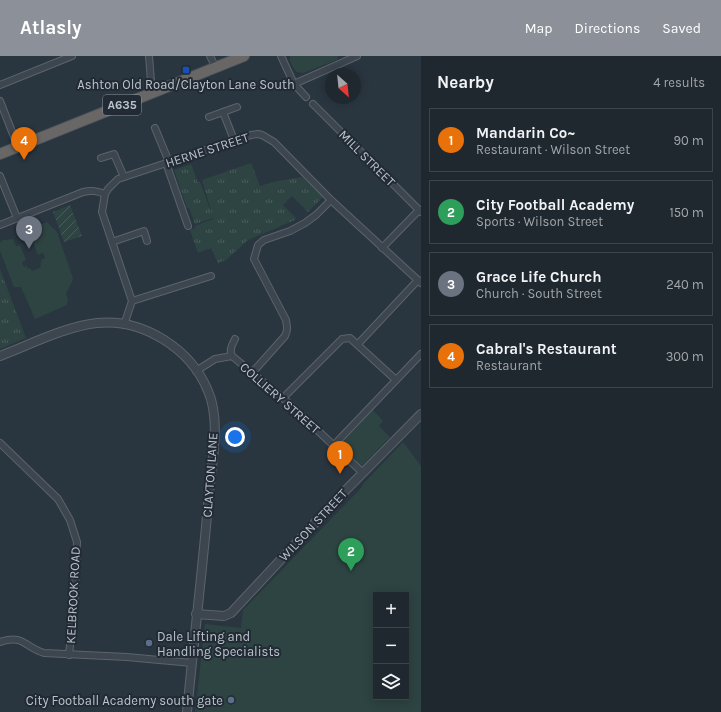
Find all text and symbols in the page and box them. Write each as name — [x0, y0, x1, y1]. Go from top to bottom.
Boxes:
text: Atlasly — [20, 17, 82, 39]
text: Map — [525, 20, 553, 37]
text: Directions — [575, 20, 640, 37]
text: Saved — [662, 20, 701, 37]
marker: Ashton Old Road/Clayton Lane South — [181, 65, 191, 75]
north arrow — [325, 68, 361, 104]
text: Nearby — [437, 72, 494, 92]
text: 4 results — [653, 75, 705, 90]
place label: Ashton Old Road/Clayton Lane South — [77, 77, 295, 92]
road number: A635 — [103, 95, 141, 115]
text: Mandarin Co~ — [476, 124, 575, 142]
pin: 4 — [11, 127, 37, 160]
street label: MILL STREET — [336, 127, 399, 190]
street label: HERNE STREET — [163, 129, 251, 171]
text: 1 — [449, 133, 453, 148]
text: 90 m — [673, 133, 704, 148]
text: Restaurant · Wilson Street — [476, 142, 630, 157]
text: City Football Academy — [476, 196, 634, 214]
text: 2 — [447, 205, 455, 220]
text: 150 m — [669, 205, 704, 220]
text: Sports · Wilson Street — [476, 214, 603, 229]
pin: 3 — [16, 216, 42, 249]
text: Grace Life Church — [476, 268, 602, 286]
text: 3 — [447, 277, 455, 292]
text: 240 m — [666, 277, 704, 292]
text: Church · South Street — [476, 286, 602, 301]
text: Cabral's Restaurant — [476, 340, 617, 358]
text: 4 — [447, 349, 455, 364]
text: 300 m — [666, 349, 704, 364]
text: Restaurant — [476, 358, 542, 373]
street label: COLLIERY STREET — [237, 359, 323, 437]
your location — [225, 427, 245, 447]
street label: CLAYTON LANE — [200, 432, 220, 518]
pin: 1 — [327, 441, 353, 474]
street label: WILSON STREET — [276, 486, 351, 564]
pin: 2 — [338, 538, 364, 571]
street label: KELBROOK ROAD — [63, 546, 83, 644]
map controls — [373, 592, 409, 700]
button: + — [373, 592, 409, 628]
button: − — [373, 628, 409, 664]
place label: Dale Lifting and Handling Specialists — [157, 629, 280, 659]
marker: Dale Lifting and Handling Specialists — [144, 638, 154, 648]
button: layers — [373, 664, 409, 700]
place label: City Football Academy south gate — [26, 693, 223, 708]
marker: City Football Academy south gate — [226, 695, 236, 705]

